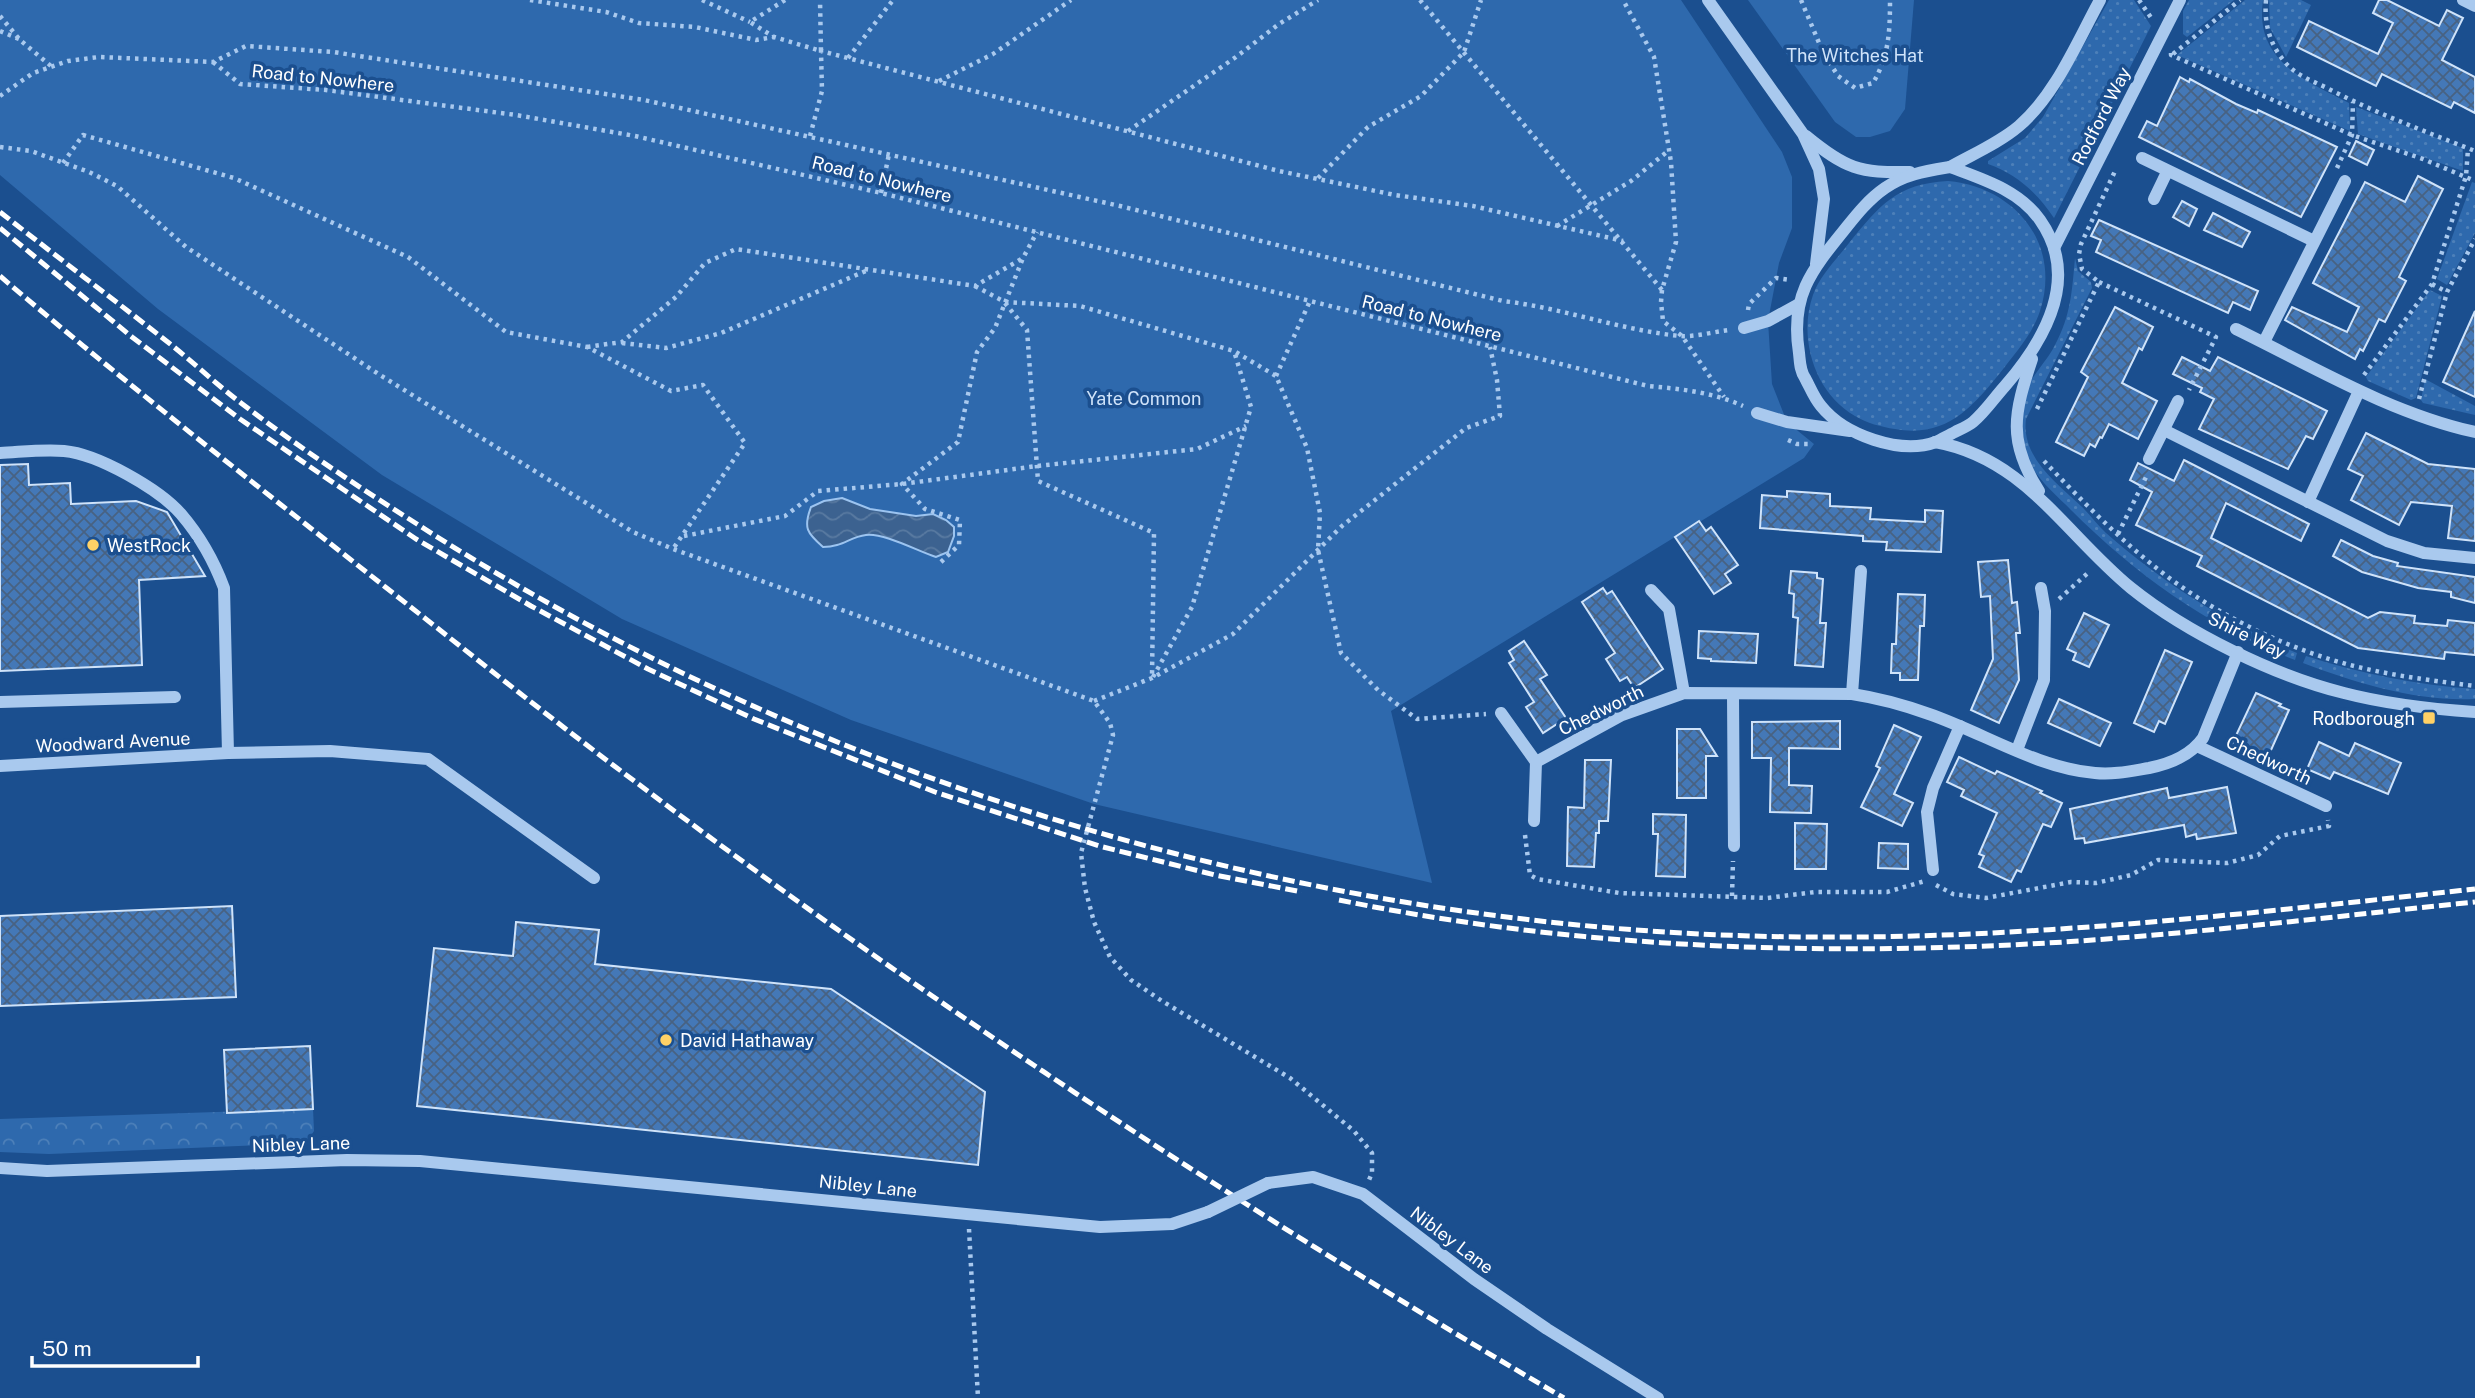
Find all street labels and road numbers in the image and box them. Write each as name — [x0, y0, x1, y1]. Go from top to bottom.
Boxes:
street label: Road to Nowhere — [251, 60, 395, 96]
street label: Rodford Way — [2067, 63, 2135, 169]
street label: Road to Nowhere — [810, 151, 954, 207]
street label: Road to Nowhere — [1360, 290, 1504, 346]
street label: Shire Way — [2205, 607, 2290, 663]
street label: Chedworth — [1555, 680, 1647, 740]
street label: Woodward Avenue — [35, 727, 191, 757]
street label: Chedworth — [2223, 731, 2315, 789]
street label: Nibley Lane — [251, 1132, 351, 1156]
street label: Nibley Lane — [818, 1170, 918, 1202]
street label: Nibley Lane — [1406, 1202, 1498, 1278]

